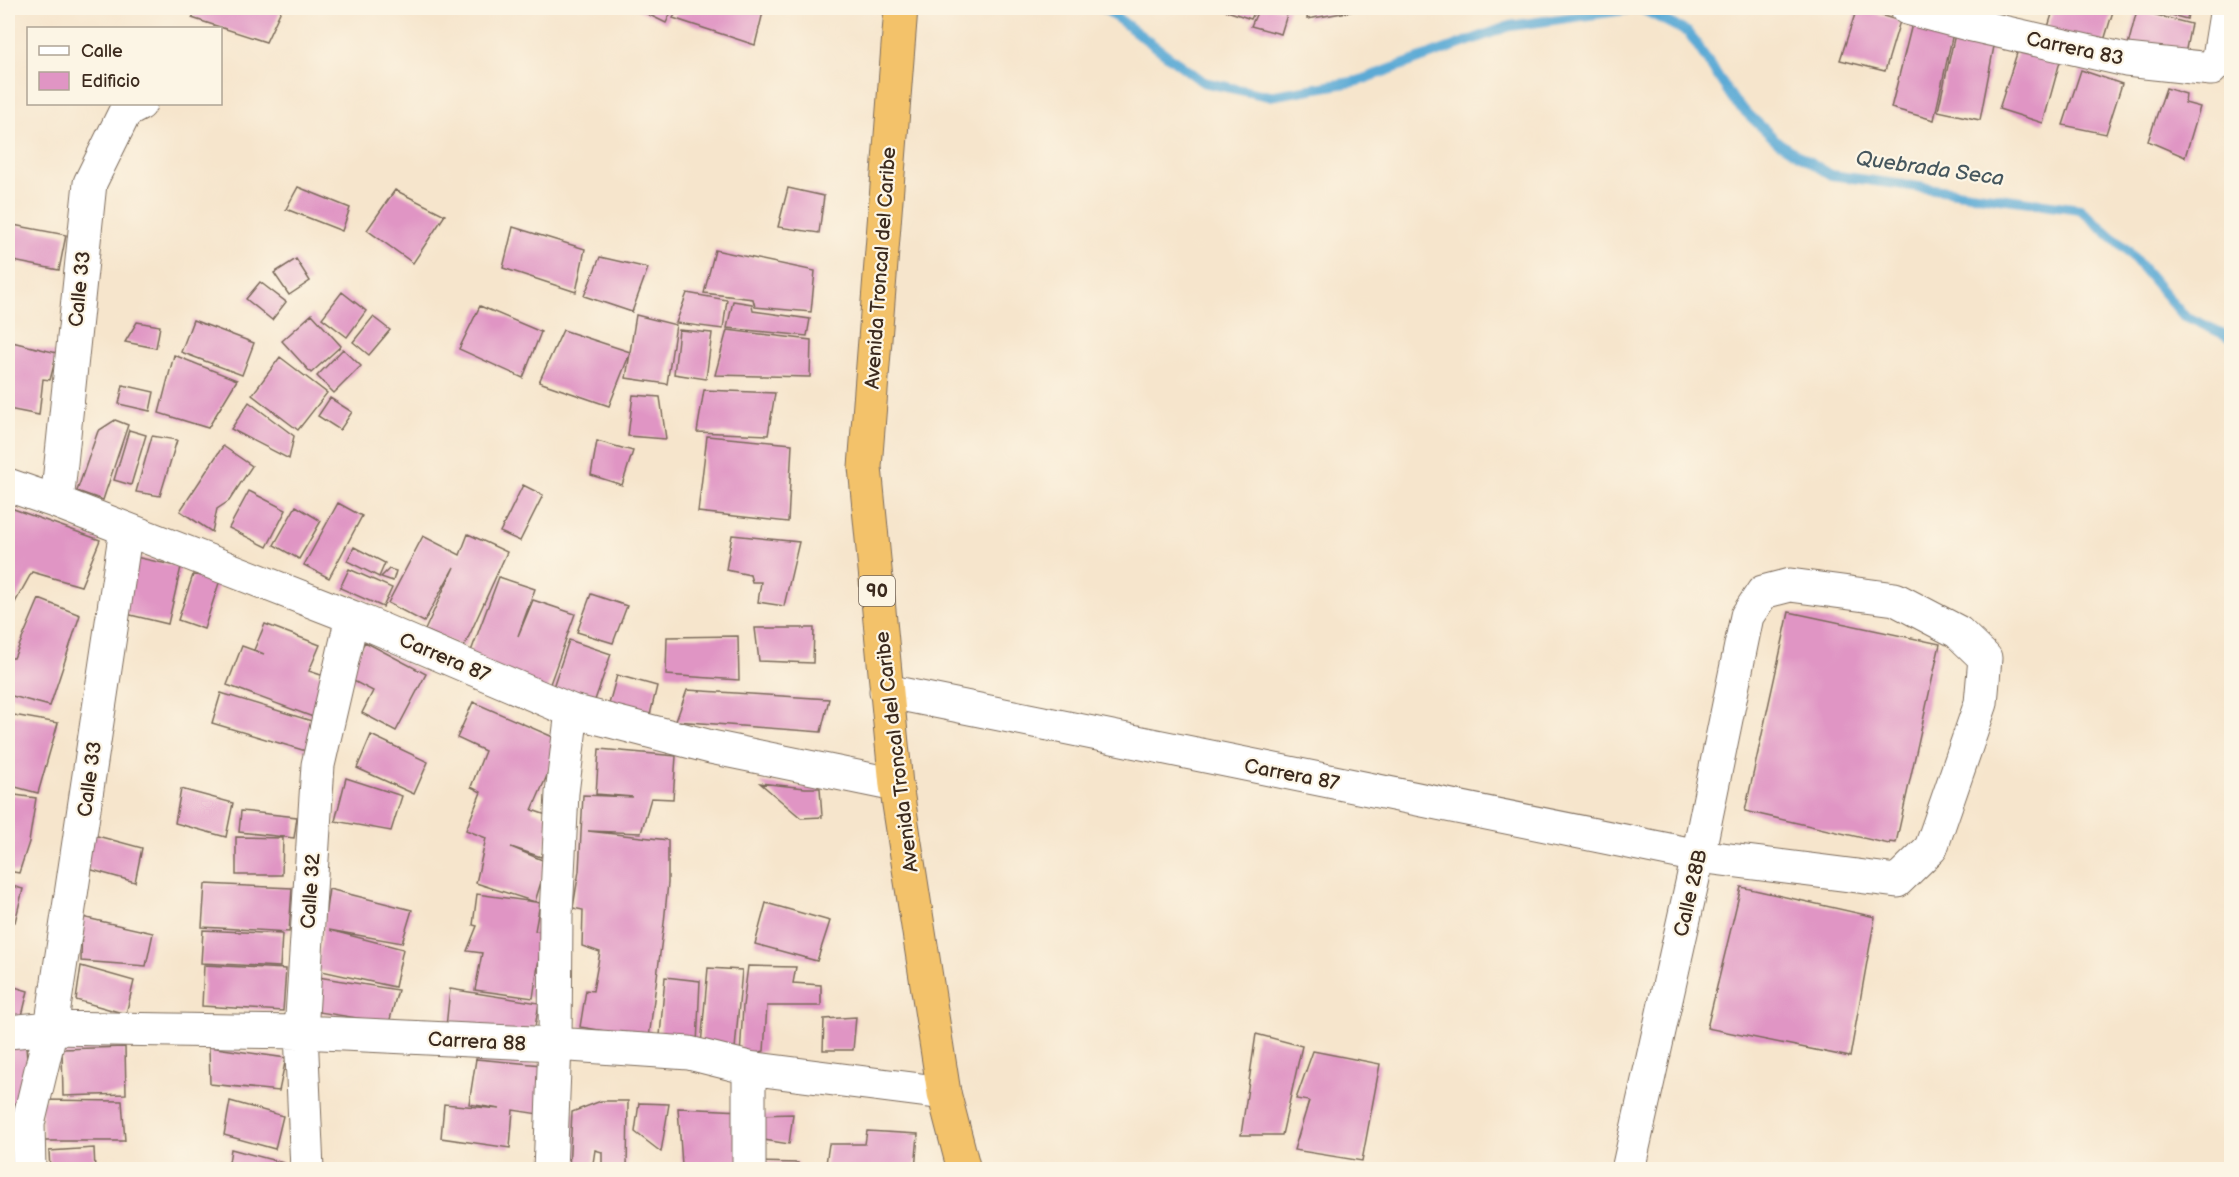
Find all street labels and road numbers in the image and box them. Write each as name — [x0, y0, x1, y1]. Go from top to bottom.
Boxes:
street label: Carrera 83 — [2024, 27, 2126, 71]
street label: Avenida Troncal del Caribe — [861, 146, 901, 390]
street label: Calle 33 — [64, 250, 96, 328]
road number: 90 — [859, 576, 895, 606]
street label: Carrera 87 — [396, 628, 494, 688]
street label: Avenida Troncal del Caribe — [870, 630, 924, 874]
street label: Calle 33 — [73, 740, 107, 819]
street label: Carrera 87 — [1242, 754, 1342, 796]
street label: Calle 28B — [1669, 847, 1713, 939]
street label: Calle 32 — [296, 852, 326, 930]
street label: Carrera 88 — [427, 1027, 527, 1057]

